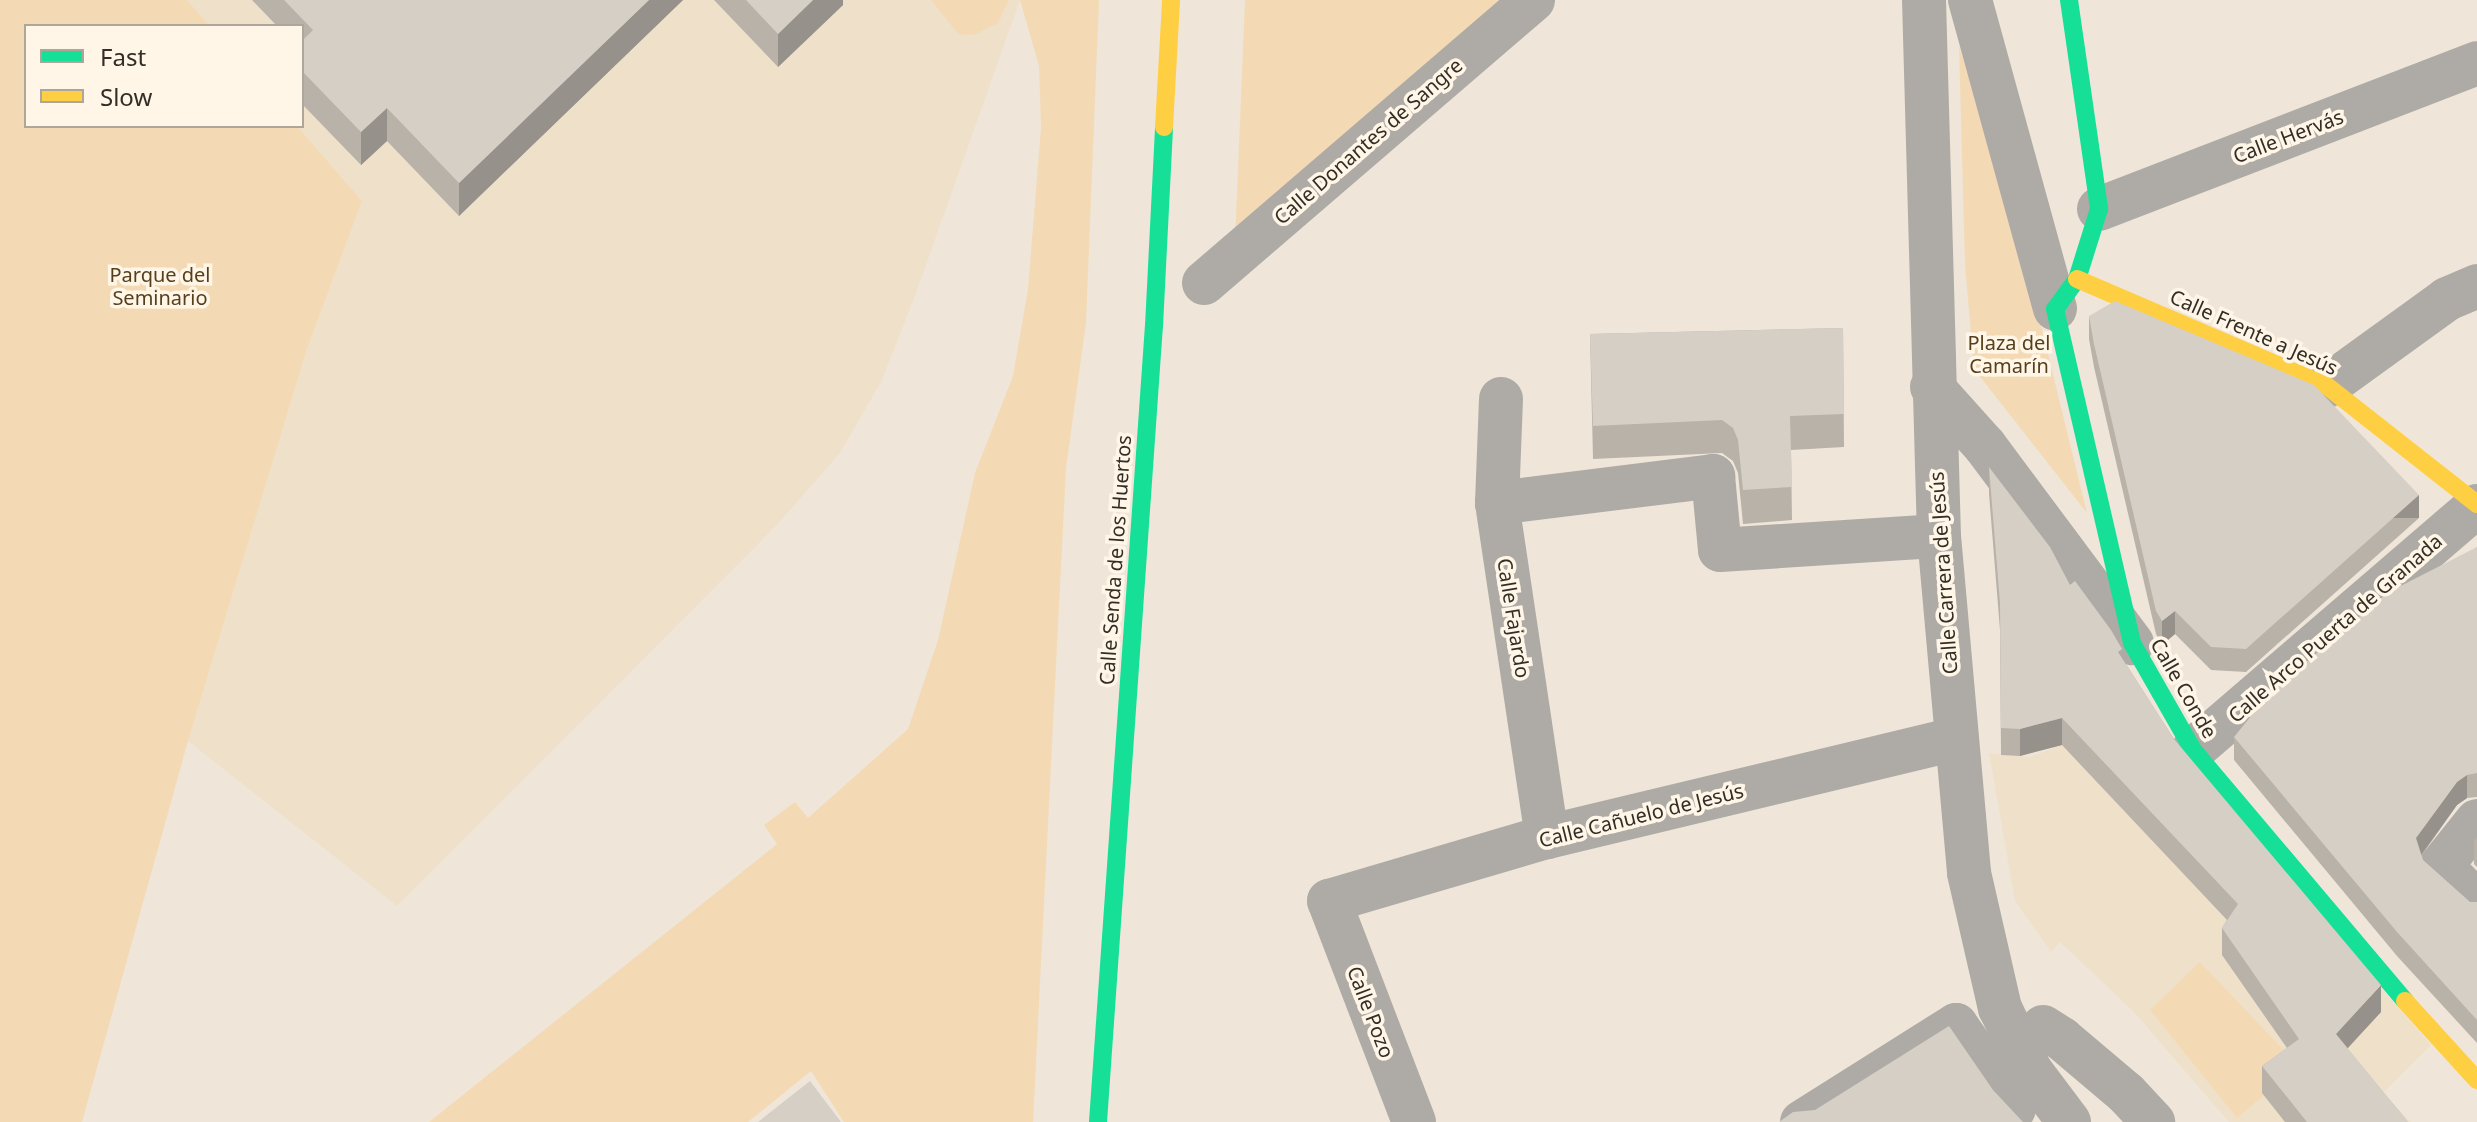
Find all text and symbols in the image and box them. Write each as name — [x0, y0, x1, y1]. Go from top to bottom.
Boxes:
legend — [24, 24, 304, 128]
text: Fast — [100, 40, 146, 73]
street label: Calle Donantes de Sangre — [1269, 53, 1467, 229]
text: Slow — [100, 80, 152, 113]
street label: Calle Hervás — [2230, 104, 2346, 168]
park label: Parque del Seminario — [109, 262, 211, 309]
street label: Calle Frente a Jesús — [2166, 284, 2342, 380]
park label: Plaza del Camarín — [1967, 330, 2051, 377]
street label: Calle Senda de los Huertos — [1094, 434, 1136, 686]
street label: Calle Carrera de Jesús — [1924, 471, 1962, 675]
street label: Calle Arco Puerta de Granada — [2223, 529, 2447, 727]
street label: Calle Fajardo — [1493, 556, 1535, 680]
street label: Calle Conde — [2146, 634, 2222, 742]
street label: Calle Cañuelo de Jesús — [1536, 778, 1746, 852]
street label: Calle Pozo — [1343, 963, 1399, 1061]

